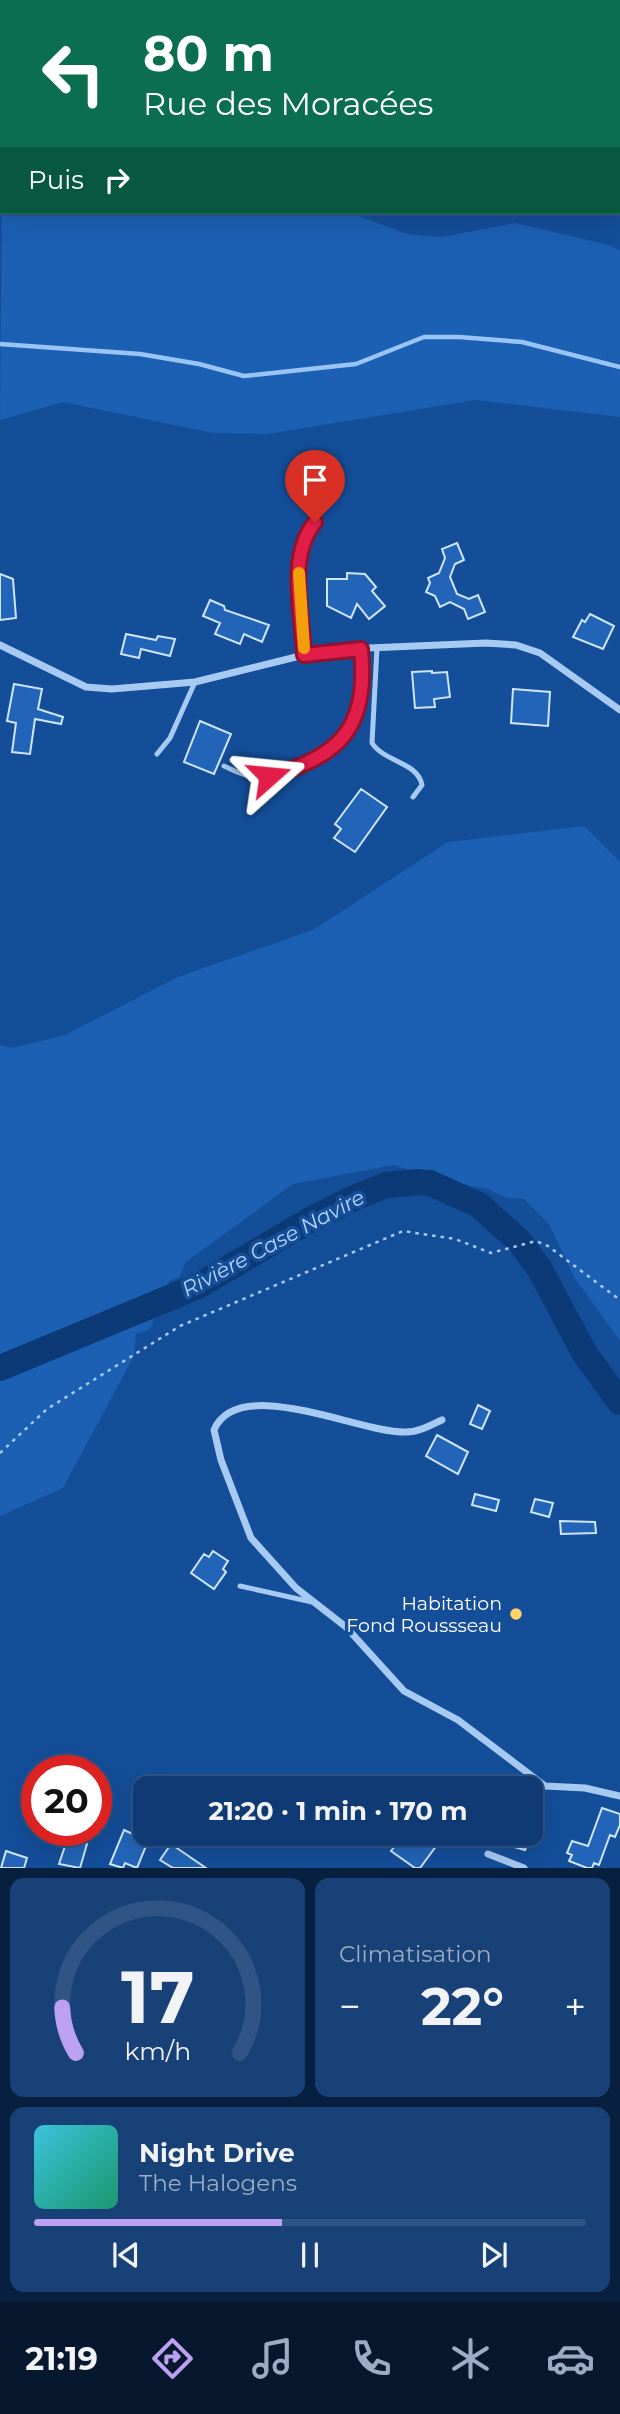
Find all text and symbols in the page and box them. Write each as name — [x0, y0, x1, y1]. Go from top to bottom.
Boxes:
text: 80 m — [143, 24, 274, 83]
icon: left — [28, 28, 119, 119]
text: Rue des Moracées — [143, 84, 433, 123]
icon: right — [98, 161, 136, 199]
text: Puis — [28, 164, 84, 196]
pin — [285, 450, 345, 522]
icon: arrive — [296, 461, 334, 499]
position arrow — [232, 739, 306, 813]
water label: Rivière Case Navire — [177, 1184, 369, 1302]
place label: Habitation Fond Roussseau — [346, 1592, 502, 1637]
marker: Habitation Fond Roussseau — [508, 1606, 524, 1622]
speed limit sign: 20 — [21, 1755, 112, 1846]
text: 21:20 · 1 min · 170 m — [208, 1795, 468, 1827]
text: Climatisation — [339, 1940, 491, 1968]
text: 17 — [121, 1954, 194, 2042]
text: 22° — [421, 1975, 504, 2038]
text: − — [339, 1983, 361, 2030]
text: + — [564, 1983, 586, 2030]
text: km/h — [124, 2036, 191, 2066]
text: Night Drive — [139, 2137, 295, 2169]
text: The Halogens — [139, 2169, 297, 2197]
icon: previous — [107, 2236, 145, 2274]
icon: pause — [291, 2236, 329, 2274]
icon: next — [475, 2236, 513, 2274]
icon: directions — [148, 2334, 197, 2383]
icon: music — [248, 2334, 297, 2383]
icon: phone — [347, 2334, 396, 2383]
icon: climate — [446, 2334, 495, 2383]
icon: car — [546, 2334, 595, 2383]
text: 21:19 — [25, 2339, 98, 2378]

